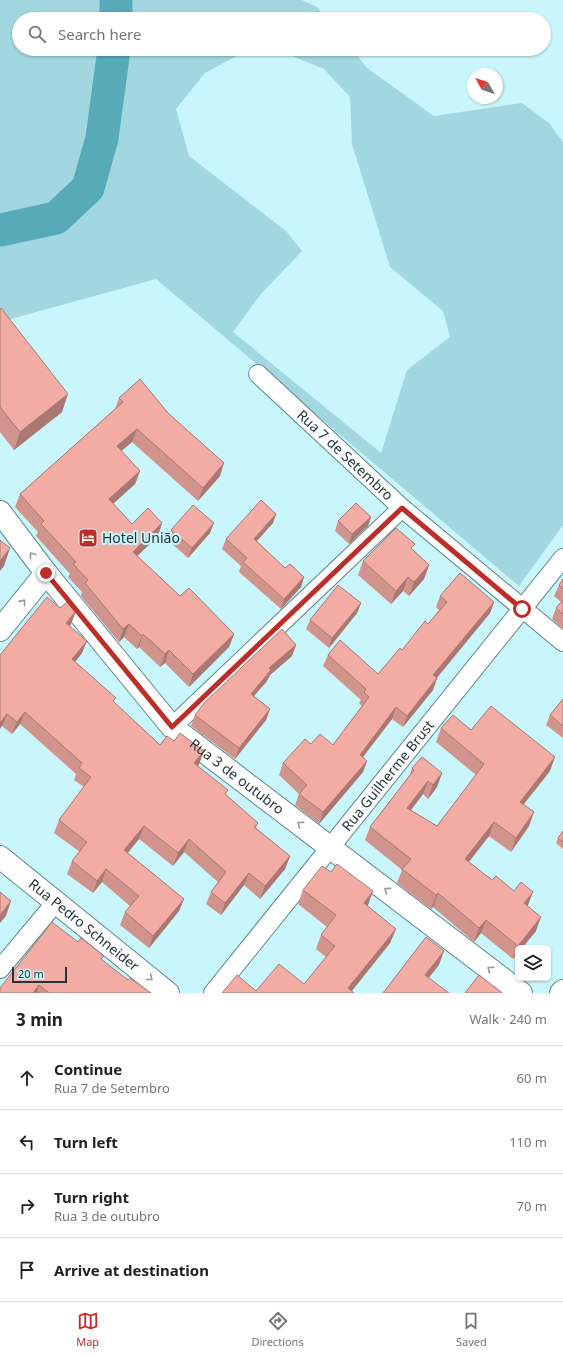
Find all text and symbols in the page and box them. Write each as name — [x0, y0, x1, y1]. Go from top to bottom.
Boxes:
search box — [12, 12, 551, 56]
icon: search — [26, 23, 48, 45]
text: Search here — [58, 24, 141, 44]
north arrow — [467, 68, 503, 104]
street label: Rua 7 de Setembro — [293, 405, 398, 504]
hotel icon: Hotel União — [77, 527, 99, 549]
place label: Hotel União — [102, 528, 180, 547]
one-way arrow — [30, 552, 37, 559]
route end — [37, 564, 55, 582]
one-way arrow — [18, 599, 25, 606]
route start — [513, 600, 531, 618]
street label: Rua Guilherme Brust — [337, 716, 438, 835]
street label: Rua 3 de outubro — [186, 734, 288, 818]
one-way arrow — [297, 821, 304, 828]
street label: Rua Pedro Schneider — [25, 874, 144, 975]
one-way arrow — [384, 888, 391, 895]
map controls — [515, 945, 551, 981]
button: layers — [515, 945, 551, 981]
scale bar — [12, 965, 67, 984]
text: 20 m — [18, 966, 44, 981]
one-way arrow — [487, 967, 494, 974]
one-way arrow — [145, 974, 152, 981]
text: 3 min — [16, 1008, 63, 1031]
text: Walk · 240 m — [469, 1010, 547, 1028]
text: Continue — [54, 1059, 122, 1079]
icon: ahead — [16, 1067, 38, 1089]
text: 60 m — [517, 1069, 547, 1087]
text: Rua 7 de Setembro — [54, 1079, 170, 1097]
icon: left — [16, 1131, 38, 1153]
text: Turn left — [54, 1132, 118, 1152]
text: 110 m — [509, 1133, 547, 1151]
text: Turn right — [54, 1187, 129, 1207]
icon: right — [16, 1195, 38, 1217]
text: 70 m — [517, 1197, 547, 1215]
text: Rua 3 de outubro — [54, 1207, 160, 1225]
icon: arrive — [16, 1259, 38, 1281]
text: Arrive at destination — [54, 1260, 209, 1280]
tab: Map — [76, 1310, 99, 1349]
tab: Directions — [251, 1310, 304, 1349]
tab: Saved — [456, 1310, 487, 1349]

